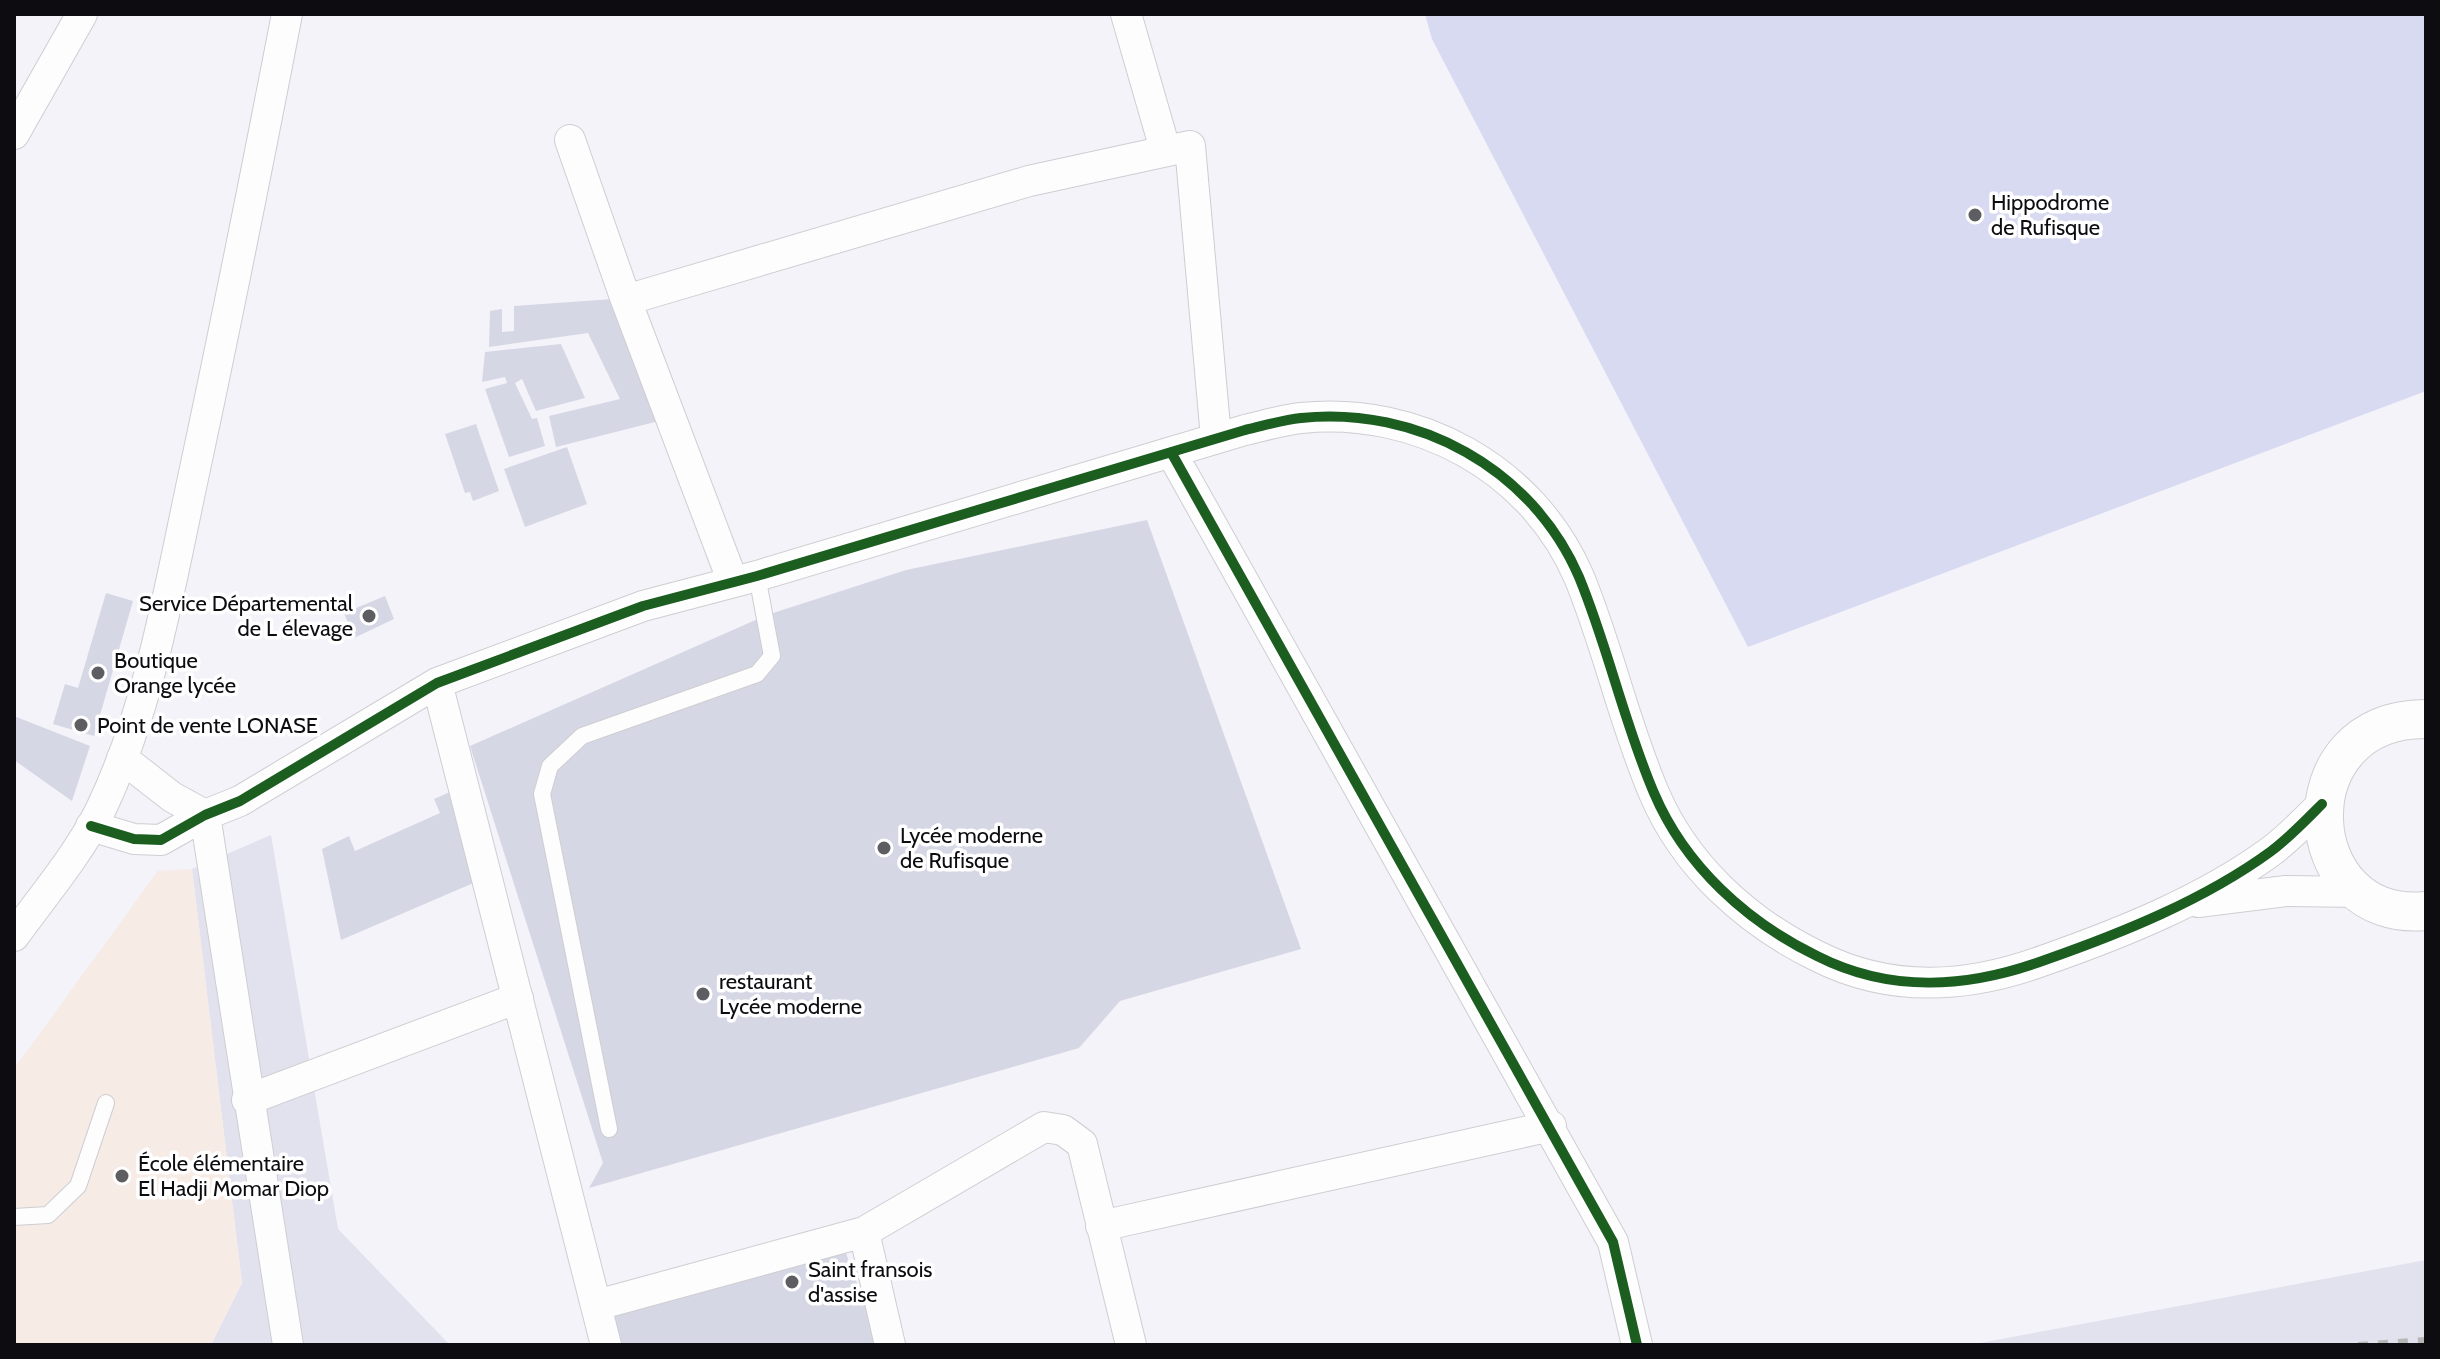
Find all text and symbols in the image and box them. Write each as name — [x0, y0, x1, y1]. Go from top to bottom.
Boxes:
place label: Hippodrome de Rufisque — [1991, 189, 2109, 241]
marker: Hippodrome de Rufisque — [1966, 206, 1984, 224]
place label: Service Départemental de L élevage — [139, 590, 354, 642]
marker: Service Départemental de L élevage — [360, 607, 378, 625]
place label: Boutique Orange lycée — [114, 647, 236, 699]
marker: Boutique Orange lycée — [89, 664, 107, 682]
place label: Point de vente LONASE — [97, 712, 318, 739]
marker: Point de vente LONASE — [72, 716, 90, 734]
place label: Lycée moderne de Rufisque — [900, 822, 1043, 874]
marker: Lycée moderne de Rufisque — [875, 839, 893, 857]
place label: restaurant Lycée moderne — [719, 968, 862, 1020]
marker: restaurant Lycée moderne — [694, 985, 712, 1003]
place label: École élémentaire El Hadji Momar Diop — [138, 1150, 329, 1202]
marker: École élémentaire El Hadji Momar Diop — [113, 1167, 131, 1185]
place label: Saint fransois d'assise — [808, 1256, 932, 1308]
marker: Saint fransois d'assise — [783, 1273, 801, 1291]

